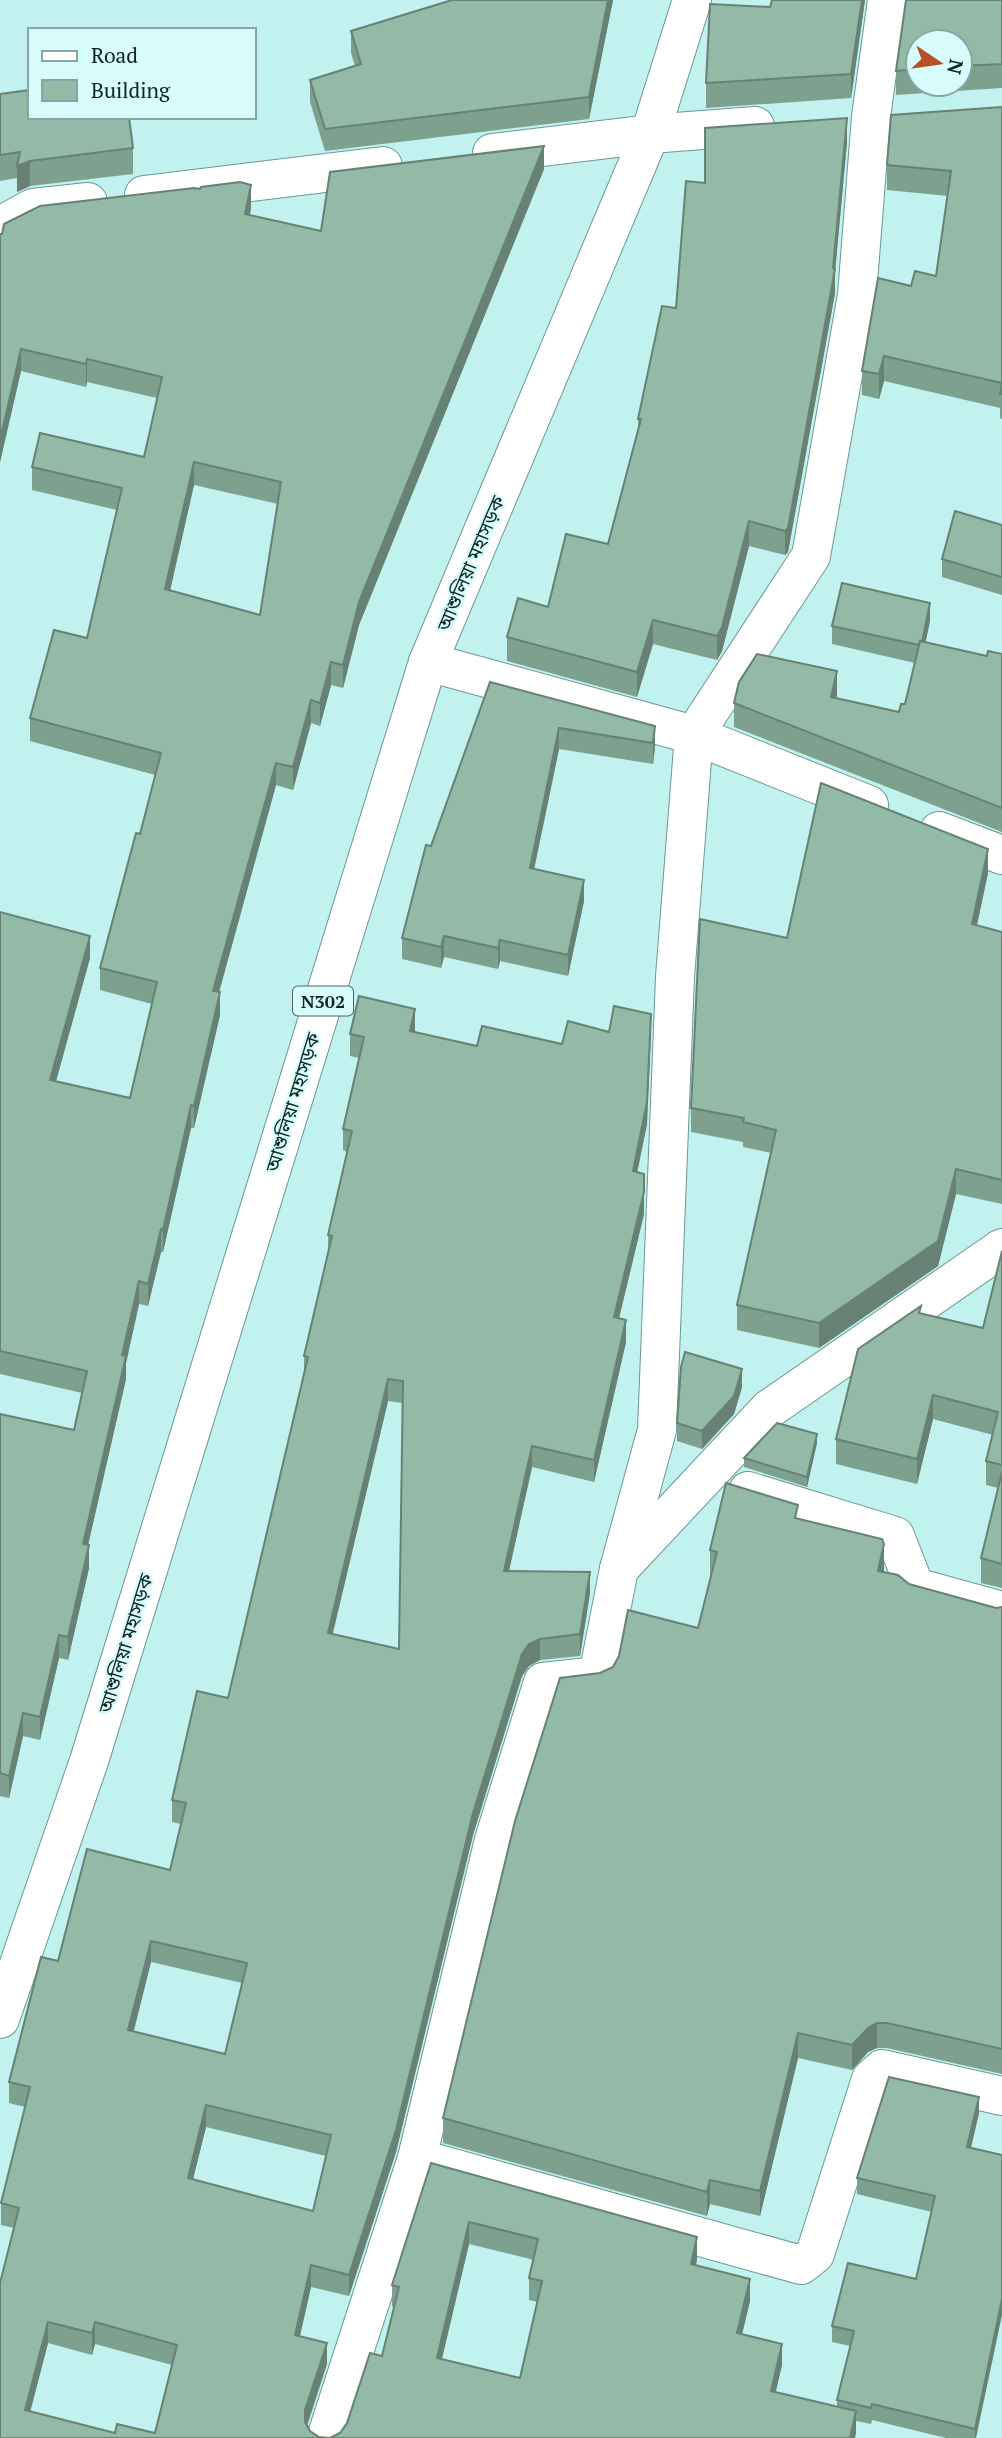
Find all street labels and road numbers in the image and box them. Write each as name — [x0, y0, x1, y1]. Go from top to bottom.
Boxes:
street label: আশুলিয়া মহাসড়ক — [430, 491, 510, 635]
road number: N302 — [293, 986, 353, 1016]
street label: আশুলিয়া মহাসড়ক — [259, 1029, 325, 1176]
street label: আশুলিয়া মহাসড়ক — [92, 1570, 158, 1717]

